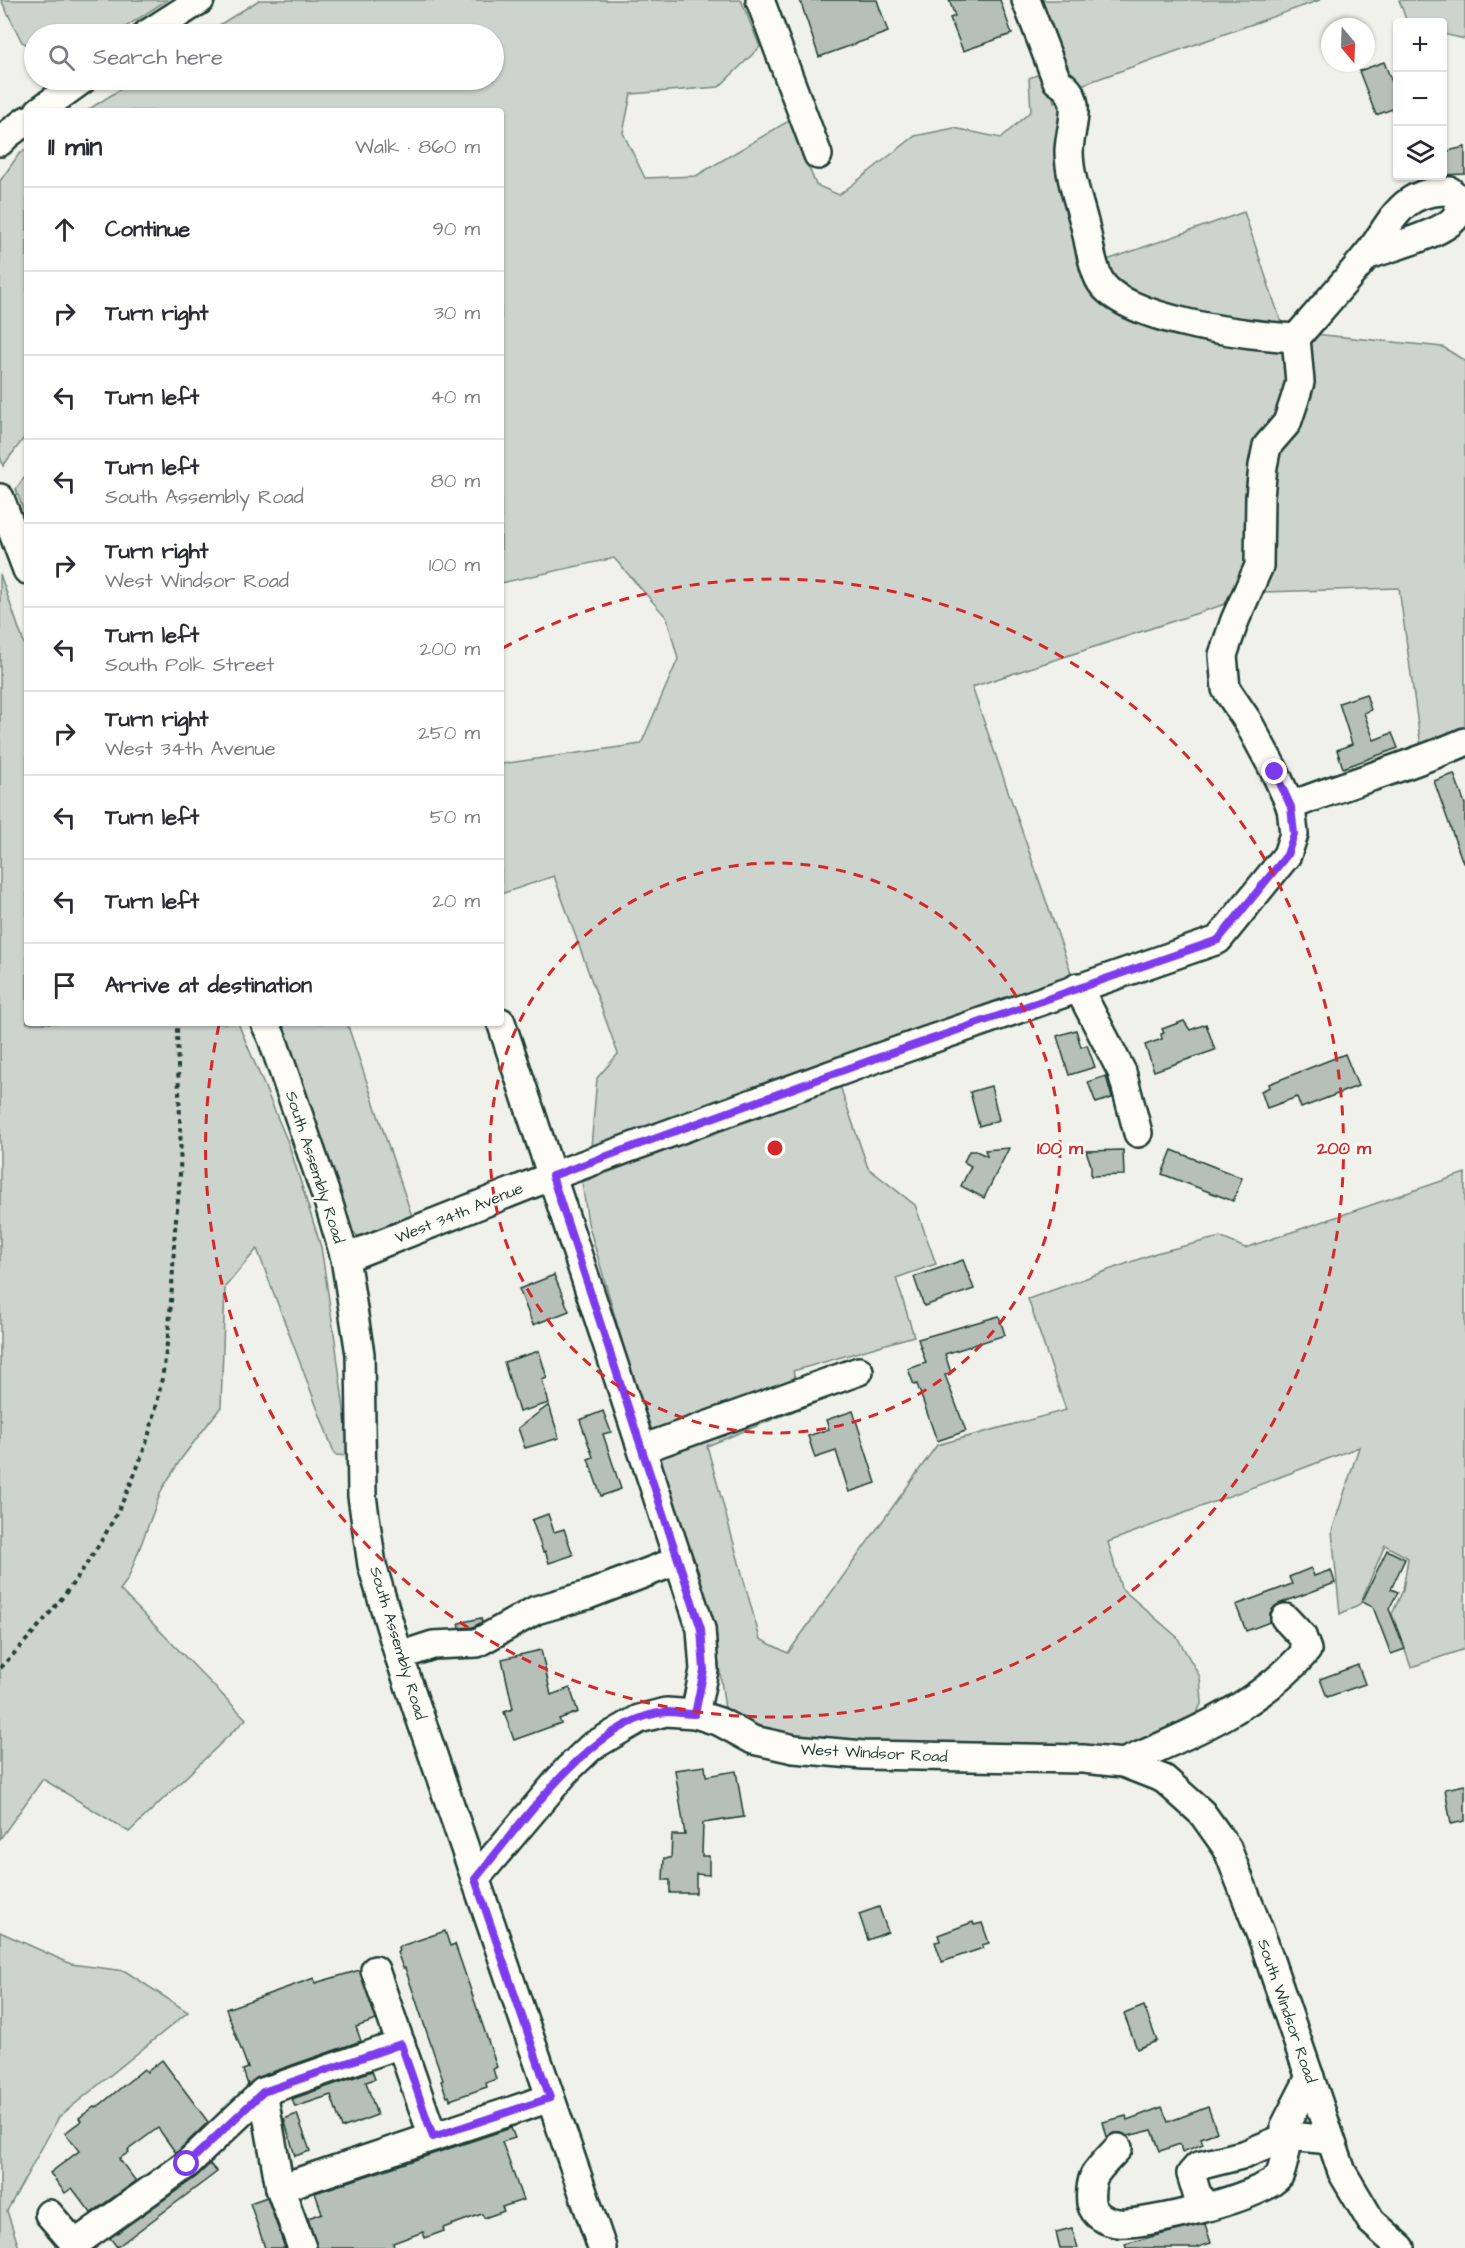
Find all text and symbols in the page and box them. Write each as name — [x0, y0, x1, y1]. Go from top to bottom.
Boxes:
north arrow — [1321, 18, 1375, 72]
map controls — [1393, 18, 1447, 180]
button: + — [1393, 18, 1447, 72]
search box — [24, 24, 504, 90]
icon: search — [45, 41, 78, 74]
text: Search here — [93, 42, 223, 73]
button: − — [1393, 72, 1447, 126]
button: layers — [1393, 126, 1447, 180]
text: 11 min — [48, 129, 102, 165]
text: Walk · 860 m — [355, 133, 480, 161]
icon: ahead — [48, 213, 81, 246]
text: Continue — [105, 214, 190, 245]
text: 90 m — [432, 215, 480, 243]
icon: right — [48, 297, 81, 330]
text: Turn right — [105, 298, 208, 329]
text: 30 m — [434, 299, 480, 327]
icon: left — [48, 381, 81, 414]
text: Turn left — [105, 382, 199, 413]
text: 40 m — [430, 383, 480, 411]
text: Turn left — [105, 452, 199, 483]
icon: left — [48, 465, 81, 498]
text: 80 m — [431, 467, 480, 495]
text: South Assembly Road — [105, 483, 304, 511]
text: Turn right — [105, 536, 208, 567]
icon: right — [48, 549, 81, 582]
text: 100 m — [429, 551, 480, 579]
text: West Windsor Road — [105, 567, 289, 595]
text: Turn left — [105, 620, 199, 651]
icon: left — [48, 633, 81, 666]
text: 200 m — [420, 635, 480, 663]
text: South Polk Street — [105, 651, 274, 679]
text: Turn right — [105, 704, 208, 735]
icon: right — [48, 717, 81, 750]
text: 250 m — [418, 719, 480, 747]
text: West 34th Avenue — [105, 735, 276, 763]
route end — [1261, 758, 1287, 784]
icon: left — [48, 801, 81, 834]
text: Turn left — [105, 802, 199, 833]
text: 50 m — [430, 803, 480, 831]
icon: left — [48, 885, 81, 918]
text: Turn left — [105, 886, 199, 917]
text: 20 m — [432, 887, 480, 915]
icon: arrive — [48, 969, 81, 1002]
text: Arrive at destination — [105, 970, 312, 1001]
street label: South Assembly Road — [279, 1088, 350, 1246]
text: 100 m — [1037, 1136, 1084, 1161]
text: 200 m — [1316, 1136, 1372, 1161]
centre of rings — [765, 1138, 785, 1158]
street label: West 34th Avenue — [392, 1177, 527, 1249]
street label: South Assembly Road — [363, 1564, 432, 1723]
street label: West Windsor Road — [800, 1738, 948, 1768]
street label: South Windsor Road — [1252, 1936, 1322, 2086]
route start — [173, 2150, 199, 2176]

